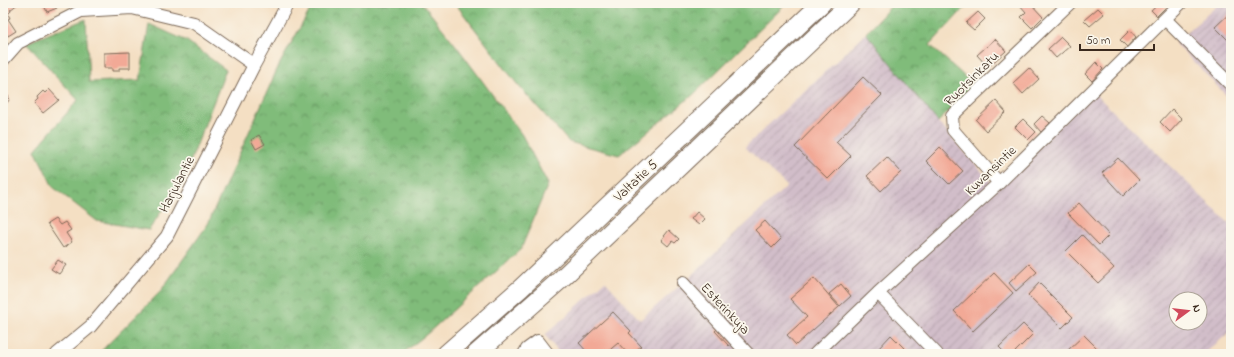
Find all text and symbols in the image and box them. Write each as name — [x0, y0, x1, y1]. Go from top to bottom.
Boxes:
scale bar — [1080, 26, 1154, 52]
text: 50 m — [1086, 32, 1110, 50]
street label: Ruotsinkatu — [940, 47, 1004, 111]
street label: Kuvansintie — [960, 141, 1022, 201]
street label: Harjulantie — [154, 152, 201, 217]
street label: Valtatie 5 — [608, 155, 663, 208]
street label: Esterinkuja — [695, 278, 755, 340]
north arrow — [1168, 291, 1208, 331]
text: N — [1188, 303, 1205, 314]

